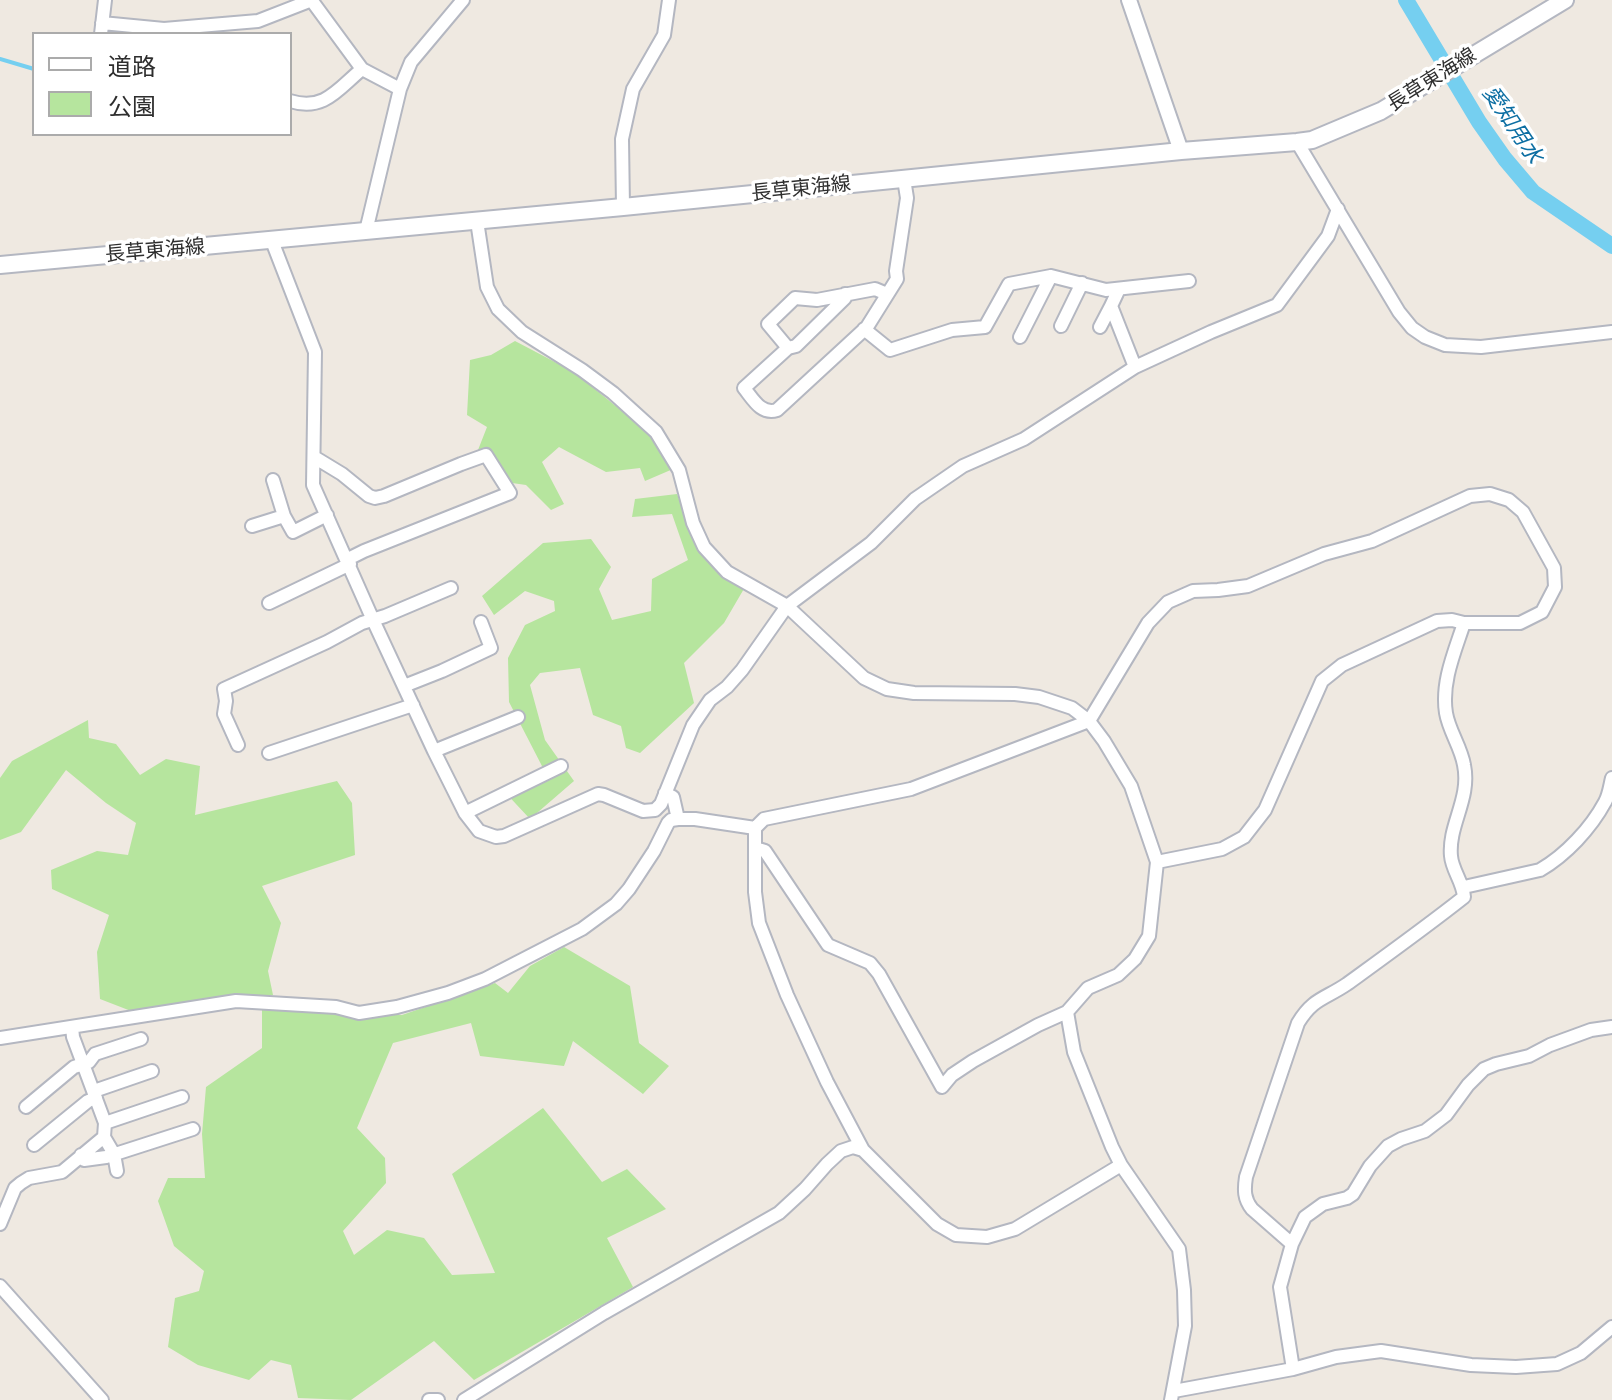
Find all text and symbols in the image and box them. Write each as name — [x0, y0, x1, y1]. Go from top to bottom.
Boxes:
legend — [32, 32, 292, 136]
street label: 長草東海線 — [1383, 43, 1481, 117]
text: 道路 — [108, 53, 156, 81]
water label: 愛知用水 — [1476, 81, 1548, 169]
text: 公園 — [108, 93, 156, 121]
street label: 長草東海線 — [750, 172, 852, 206]
street label: 長草東海線 — [104, 235, 206, 267]

